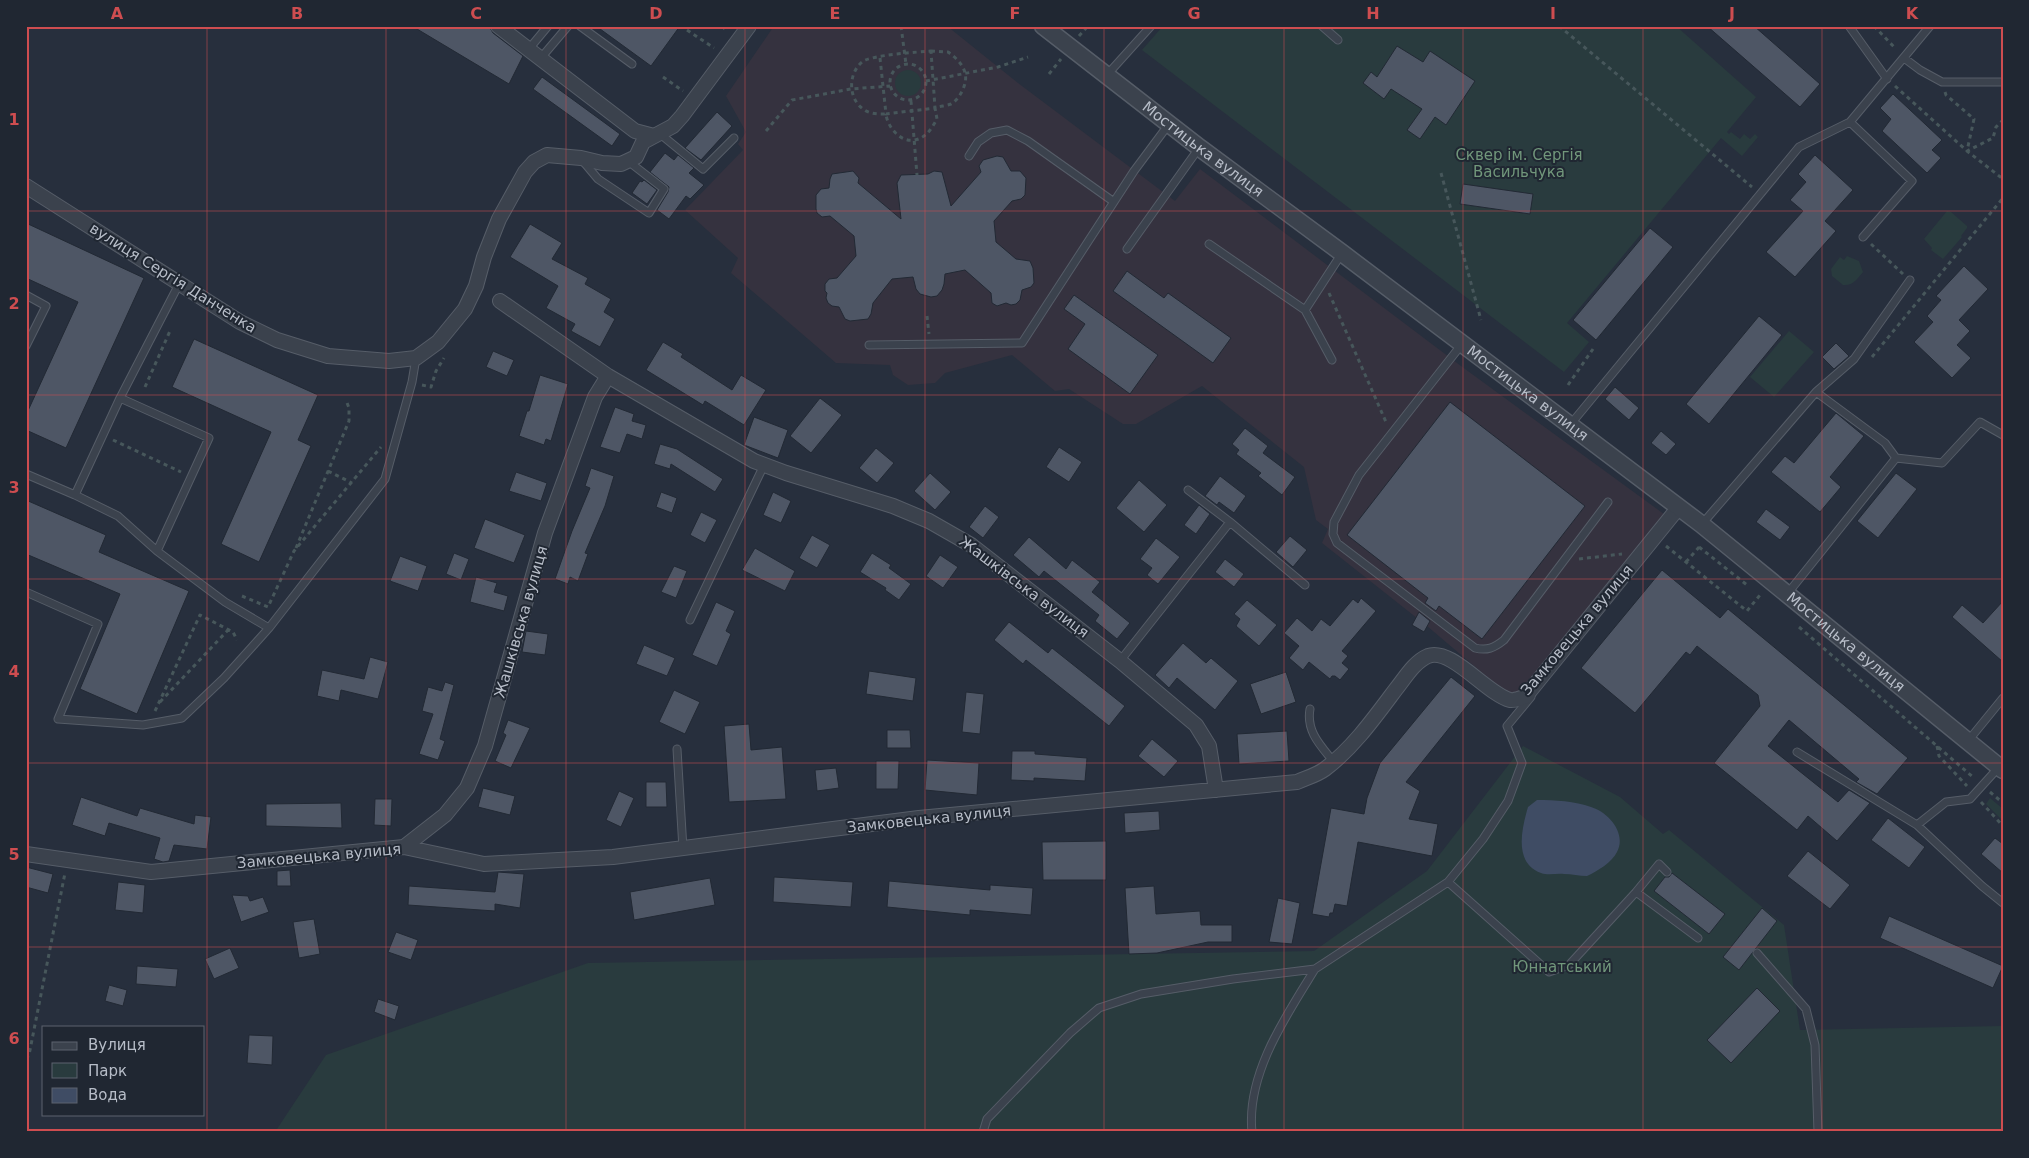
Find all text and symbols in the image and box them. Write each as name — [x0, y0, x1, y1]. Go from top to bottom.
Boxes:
text: A — [111, 4, 124, 23]
text: B — [291, 4, 303, 23]
text: C — [470, 4, 482, 23]
text: D — [649, 4, 663, 23]
text: E — [830, 4, 840, 23]
text: F — [1010, 4, 1020, 23]
text: G — [1187, 4, 1201, 23]
text: H — [1366, 4, 1380, 23]
text: I — [1550, 4, 1556, 23]
text: J — [1728, 4, 1735, 23]
text: K — [1906, 4, 1919, 23]
street label: Мостицька вулиця — [1139, 98, 1267, 201]
text: 1 — [8, 110, 20, 129]
park label: Сквер ім. Сергія Васильчука — [1455, 146, 1583, 181]
street label: вулиця Сергія Данченка — [86, 219, 260, 337]
text: 2 — [8, 294, 20, 313]
street label: Мостицька вулиця — [1463, 342, 1592, 445]
text: 3 — [8, 478, 20, 497]
street label: Жашківська вулиця — [956, 532, 1092, 642]
street label: Жашківська вулиця — [491, 544, 551, 700]
street label: Замковецька вулиця — [1517, 561, 1637, 699]
street label: Мостицька вулиця — [1783, 588, 1909, 695]
text: 4 — [8, 662, 20, 681]
street label: Замковецька вулиця — [846, 801, 1012, 837]
street label: Замковецька вулиця — [236, 840, 402, 872]
text: 5 — [8, 845, 20, 864]
park label: Юннатський — [1512, 958, 1612, 976]
legend — [42, 1026, 205, 1116]
text: 6 — [8, 1029, 20, 1048]
text: Вулиця — [88, 1036, 146, 1054]
text: Парк — [88, 1062, 127, 1080]
text: Вода — [88, 1086, 127, 1104]

